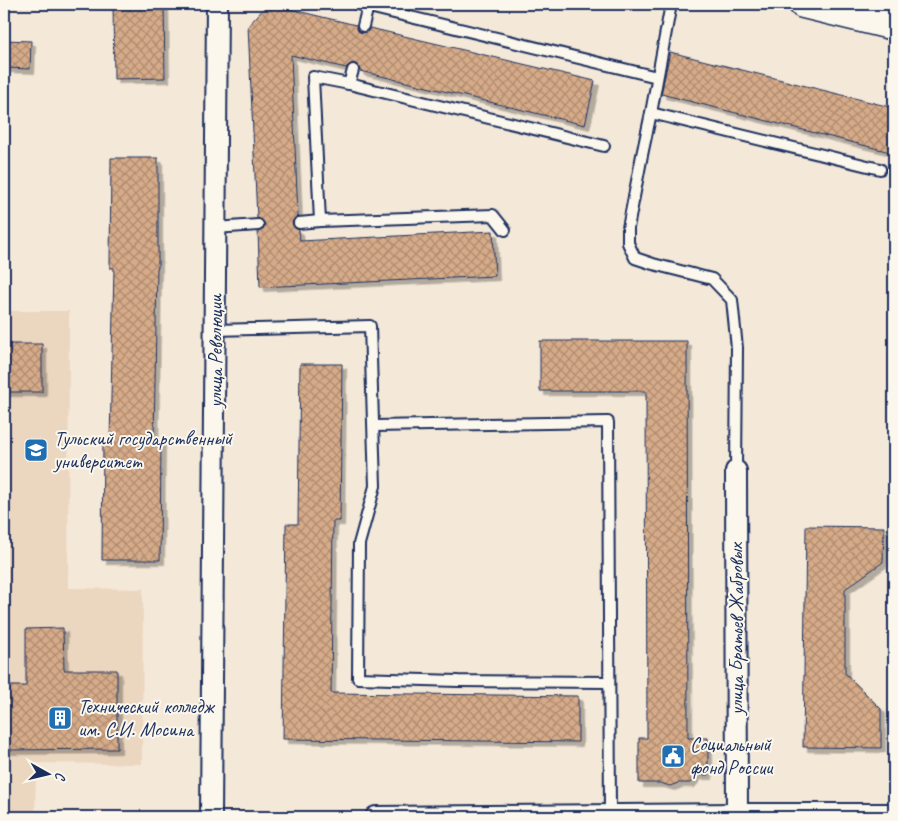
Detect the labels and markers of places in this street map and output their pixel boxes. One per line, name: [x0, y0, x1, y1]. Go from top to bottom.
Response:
place label: Тульский государственный университет: [53, 426, 234, 474]
school or university icon: Тульский государственный университет: [23, 437, 49, 463]
place label: Технический колледж им. С.И. Мосина: [78, 694, 215, 742]
building icon: Технический колледж им. С.И. Мосина: [47, 705, 73, 731]
place label: Социальный фонд России: [690, 732, 774, 780]
public building icon: Социальный фонд России: [660, 743, 686, 769]

